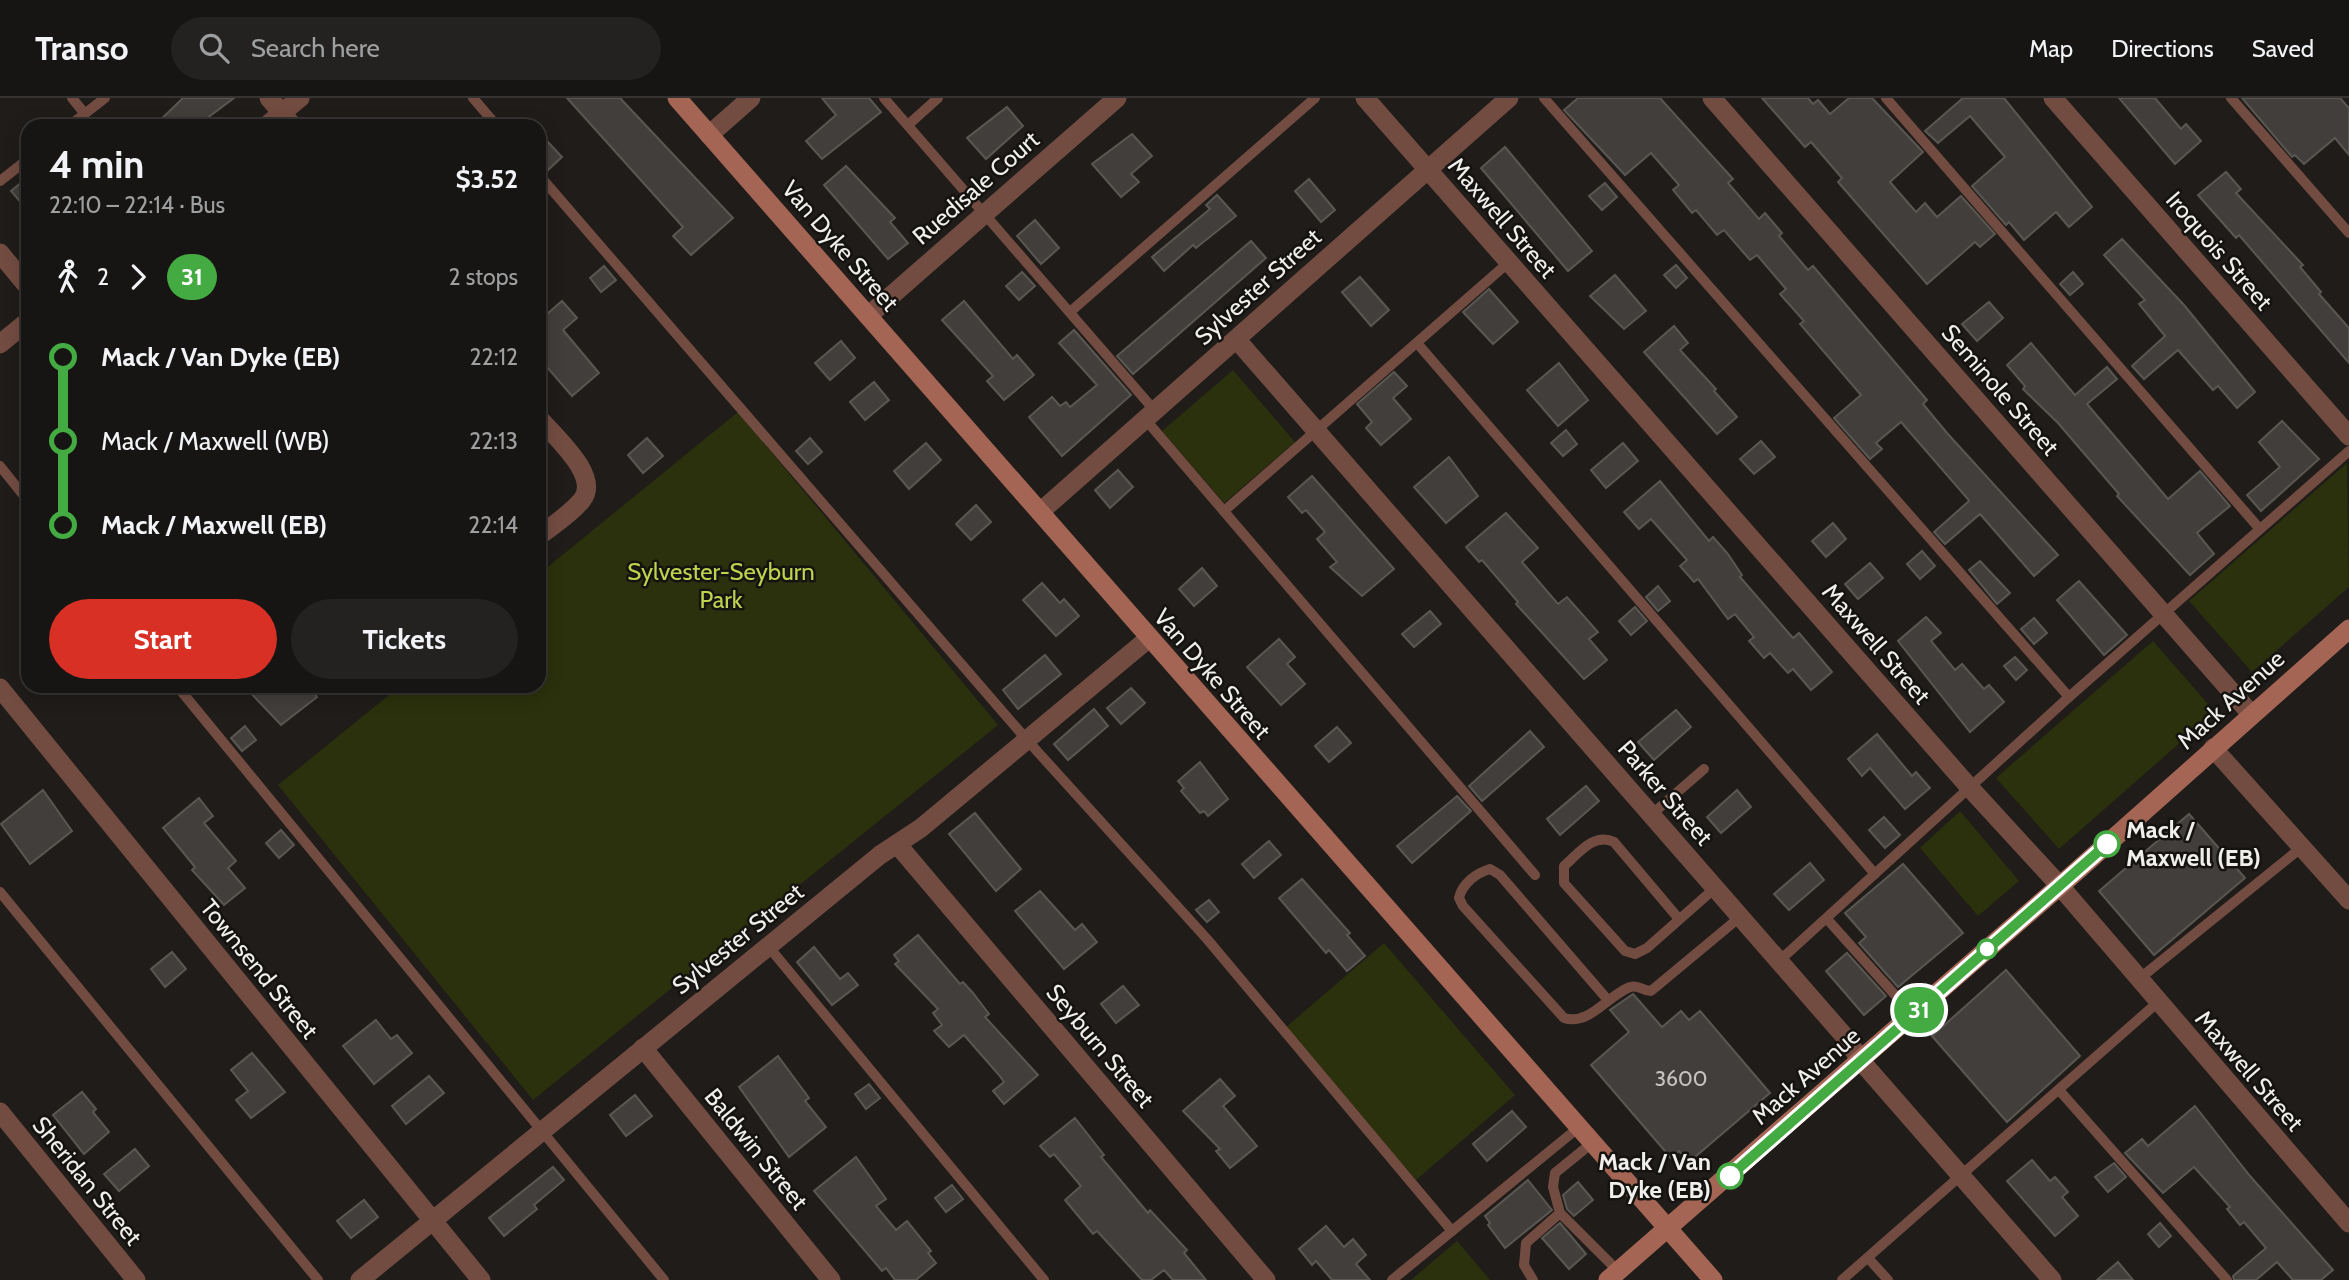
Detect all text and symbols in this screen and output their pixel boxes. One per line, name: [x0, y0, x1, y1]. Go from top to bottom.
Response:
search box: [171, 17, 661, 80]
text: Transo: [35, 28, 129, 68]
icon: search: [195, 29, 233, 67]
text: Search here: [251, 32, 380, 64]
text: Map: [2029, 34, 2073, 63]
text: Directions: [2111, 34, 2214, 63]
text: Saved: [2252, 34, 2314, 63]
street label: Ruedisale Court: [907, 125, 1045, 250]
text: 4 min: [49, 141, 144, 188]
street label: Maxwell Street: [1442, 151, 1563, 284]
text: $3.52: [455, 163, 518, 195]
street label: Van Dyke Street: [776, 175, 905, 317]
street label: Iroquois Street: [2160, 185, 2279, 316]
text: 22:10 – 22:14 · Bus: [49, 191, 225, 219]
street label: Sylvester Street: [1189, 222, 1327, 351]
icon: walk: [49, 258, 87, 296]
icon: forward: [119, 258, 157, 296]
text: 31: [181, 262, 203, 291]
text: 2: [97, 263, 109, 291]
text: 2 stops: [449, 263, 518, 291]
street label: Seminole Street: [1936, 318, 2065, 461]
text: Mack / Van Dyke (EB): [101, 341, 340, 373]
text: 22:12: [470, 343, 518, 371]
text: Mack / Maxwell (WB): [101, 425, 330, 457]
text: 22:13: [469, 427, 518, 455]
text: Mack / Maxwell (EB): [101, 509, 327, 541]
text: 22:14: [468, 511, 518, 539]
park label: Sylvester-Seyburn Park: [627, 557, 815, 614]
street label: Maxwell Street: [1816, 577, 1937, 710]
button: Start: [49, 599, 277, 679]
button: Tickets: [291, 599, 518, 679]
street label: Van Dyke Street: [1148, 603, 1277, 745]
street label: Mack Avenue: [2171, 644, 2290, 755]
street label: Parker Street: [1612, 734, 1719, 851]
place label: Mack / Maxwell (EB): [2126, 815, 2261, 872]
marker: Mack / Maxwell (EB): [2094, 831, 2120, 857]
street label: Sylvester Street: [666, 877, 809, 1000]
street label: Townsend Street: [194, 893, 324, 1044]
unlabelled marker: [1977, 939, 1997, 959]
street label: Seyburn Street: [1040, 978, 1160, 1113]
line badge: 31: [1888, 987, 1951, 1033]
text: 31: [1908, 995, 1930, 1024]
street label: Maxwell Street: [2189, 1004, 2310, 1137]
street label: Mack Avenue: [1746, 1021, 1866, 1131]
house number: 3600: [1655, 1066, 1707, 1091]
street label: Baldwin Street: [699, 1082, 814, 1215]
street label: Sheridan Street: [27, 1110, 148, 1251]
place label: Mack / Van Dyke (EB): [1598, 1147, 1711, 1204]
marker: Mack / Van Dyke (EB): [1717, 1163, 1743, 1189]

